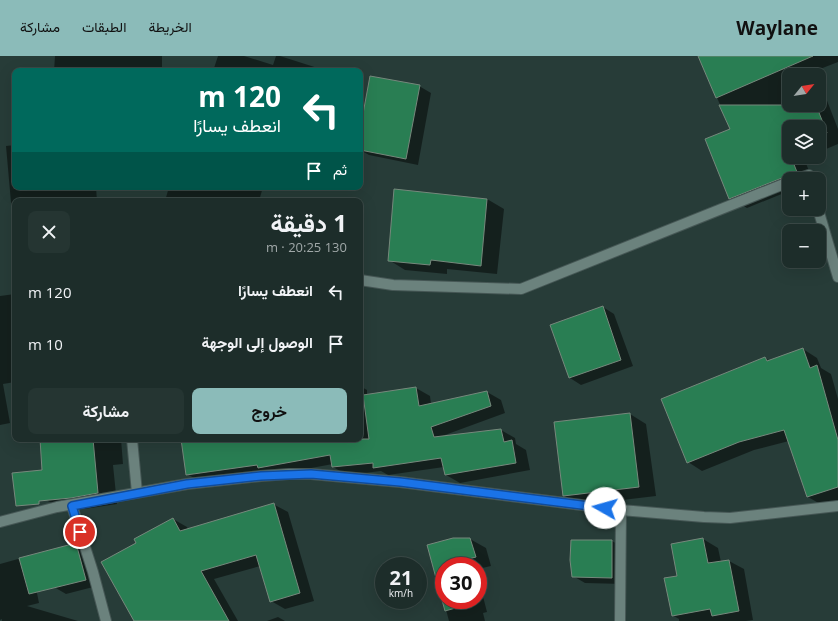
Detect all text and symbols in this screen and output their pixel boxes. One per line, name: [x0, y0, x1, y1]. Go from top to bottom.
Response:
text: Waylane: [736, 15, 818, 41]
text: مشاركة: [20, 17, 60, 36]
text: الطبقات: [82, 17, 126, 36]
text: الخريطة: [148, 17, 192, 36]
north arrow: [782, 68, 826, 112]
map controls: [782, 68, 826, 268]
text: 120 m: [198, 77, 281, 115]
icon: left: [295, 84, 347, 136]
text: انعطف يسارًا: [193, 113, 281, 137]
button: layers: [782, 120, 826, 164]
text: ثم: [333, 159, 347, 179]
icon: arrive: [303, 160, 325, 182]
button: +: [782, 172, 826, 216]
text: 1 دقيقة: [270, 206, 347, 239]
button: close: [28, 211, 70, 253]
button: −: [782, 224, 826, 268]
text: 130 m · 20:25: [266, 238, 347, 256]
text: انعطف يسارًا: [238, 280, 313, 300]
icon: left: [325, 281, 347, 303]
text: 120 m: [28, 282, 72, 302]
text: الوصول إلى الوجهة: [202, 332, 313, 352]
icon: arrive: [325, 333, 347, 355]
text: 10 m: [28, 334, 63, 354]
button: مشاركة: [28, 388, 184, 434]
button: خروج: [192, 388, 347, 434]
position arrow: [584, 487, 626, 529]
pin: [63, 515, 97, 549]
icon: arrive: [69, 521, 91, 543]
speed limit sign: 30: [435, 557, 487, 609]
text: 21: [390, 564, 412, 591]
text: km/h: [389, 586, 413, 600]

